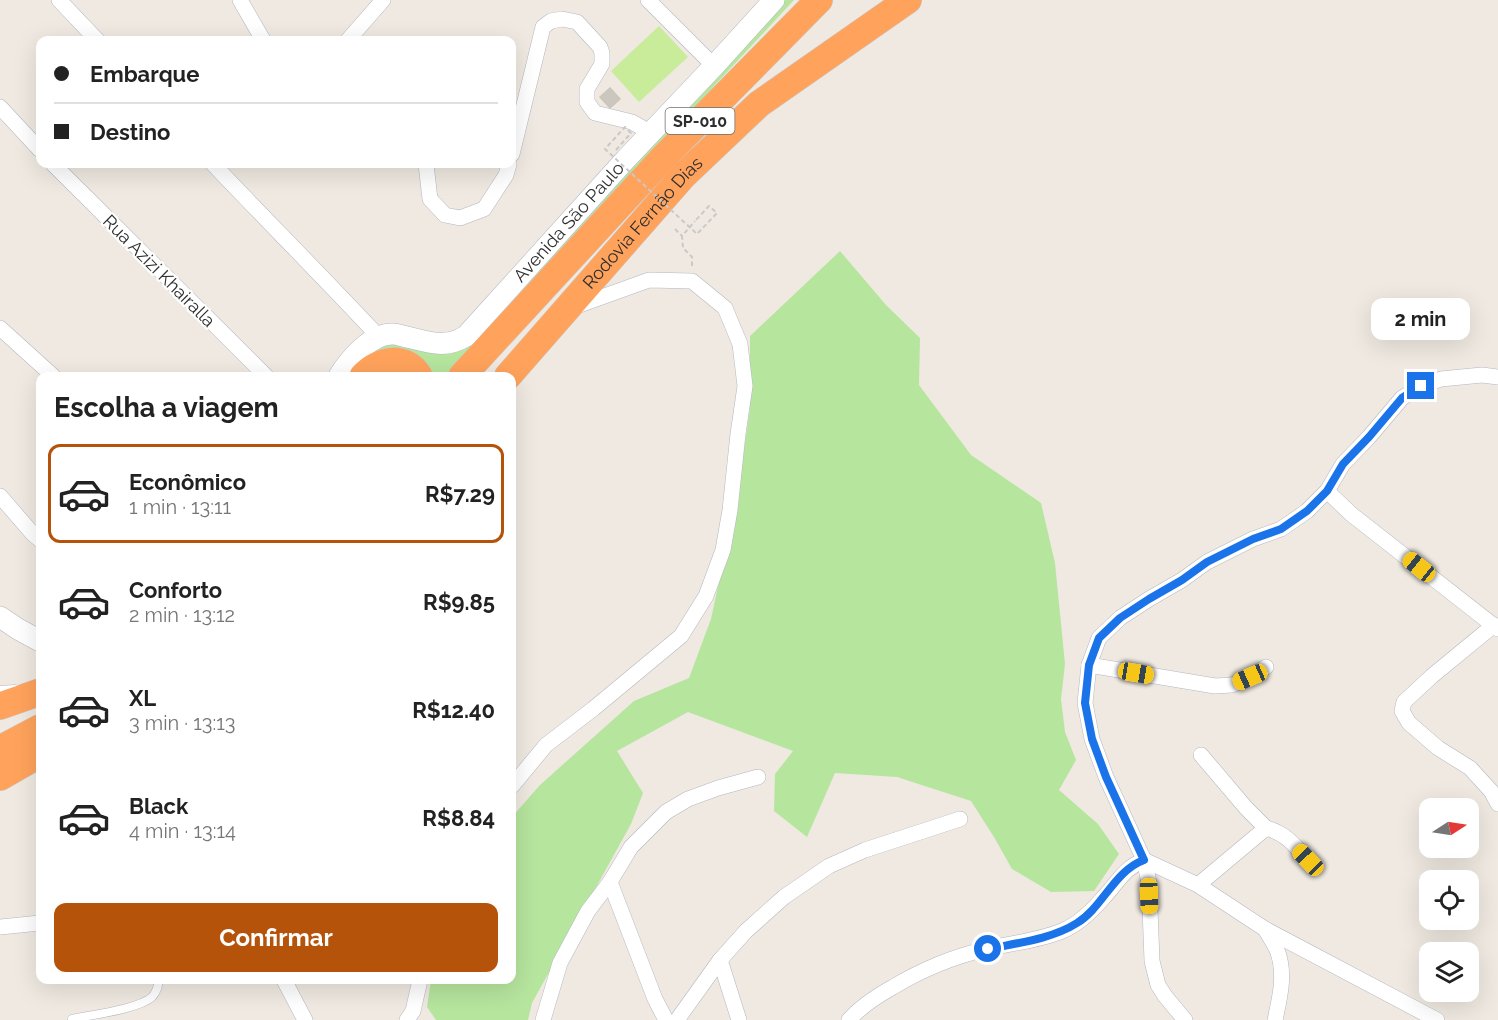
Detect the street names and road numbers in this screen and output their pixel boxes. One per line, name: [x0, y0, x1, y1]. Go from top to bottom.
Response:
road number: SP-010: [666, 108, 734, 134]
street label: Rodovia Fernão Dias: [578, 152, 707, 293]
street label: Avenida São Paulo: [509, 157, 628, 286]
street label: Rua Azizi Khairalla: [99, 210, 220, 331]

